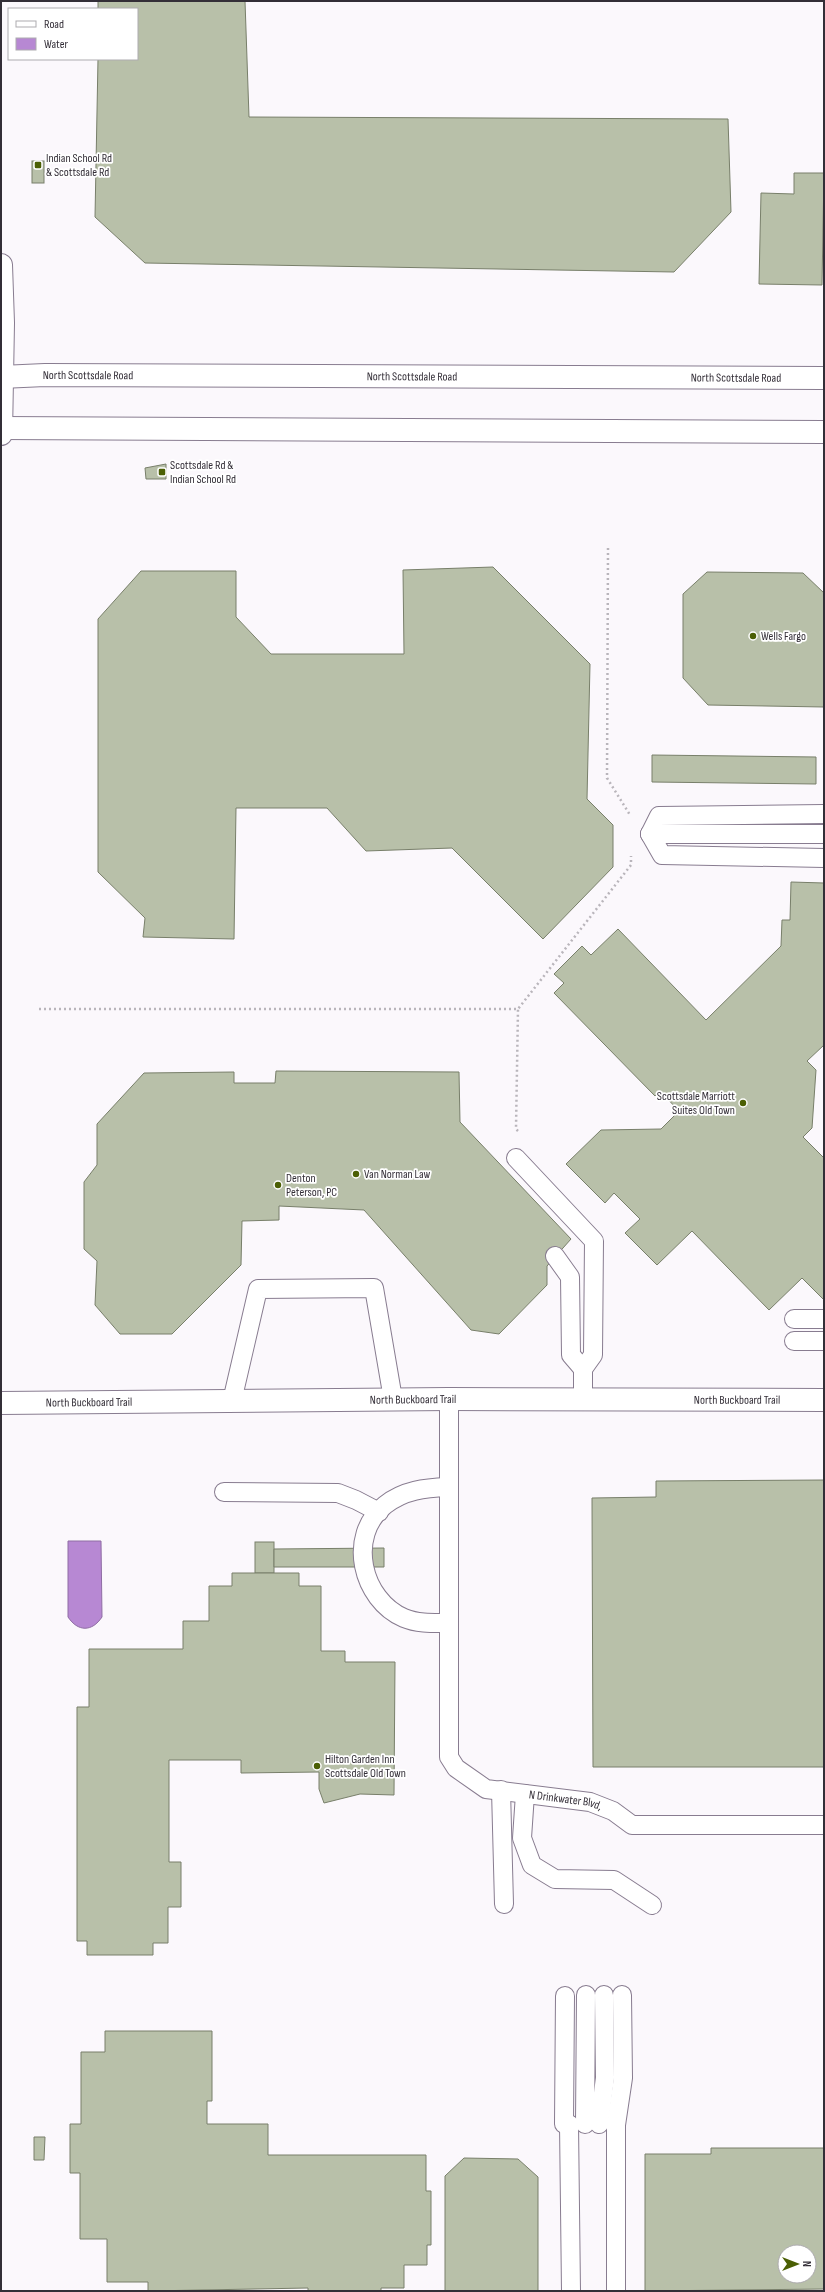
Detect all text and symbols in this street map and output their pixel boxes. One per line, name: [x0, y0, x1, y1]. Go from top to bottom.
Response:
legend: [8, 8, 138, 60]
text: Road: [44, 17, 64, 32]
text: Water: [44, 37, 68, 52]
place label: Indian School Rd & Scottsdale Rd: [46, 151, 112, 180]
marker: Indian School Rd & Scottsdale Rd: [33, 160, 43, 170]
street label: North Scottsdale Road: [43, 367, 133, 383]
street label: North Scottsdale Road: [367, 369, 457, 384]
street label: North Scottsdale Road: [691, 370, 781, 385]
place label: Scottsdale Rd & Indian School Rd: [170, 458, 236, 487]
marker: Scottsdale Rd & Indian School Rd: [157, 467, 167, 477]
place label: Wells Fargo: [761, 629, 806, 644]
marker: Wells Fargo: [748, 631, 758, 641]
place label: Scottsdale Marriott Suites Old Town: [657, 1089, 735, 1118]
marker: Scottsdale Marriott Suites Old Town: [738, 1098, 748, 1108]
place label: Van Norman Law: [364, 1167, 431, 1182]
marker: Van Norman Law: [351, 1169, 361, 1179]
place label: Denton Peterson, PC: [286, 1171, 337, 1200]
marker: Denton Peterson, PC: [273, 1180, 283, 1190]
street label: North Buckboard Trail: [370, 1391, 456, 1407]
street label: North Buckboard Trail: [694, 1392, 780, 1407]
street label: North Buckboard Trail: [46, 1394, 132, 1410]
place label: Hilton Garden Inn Scottsdale Old Town: [325, 1752, 406, 1781]
marker: Hilton Garden Inn Scottsdale Old Town: [312, 1761, 322, 1771]
street label: N Drinkwater Blvd,: [528, 1787, 604, 1814]
north arrow: [777, 2244, 817, 2284]
text: N: [800, 2261, 813, 2267]

